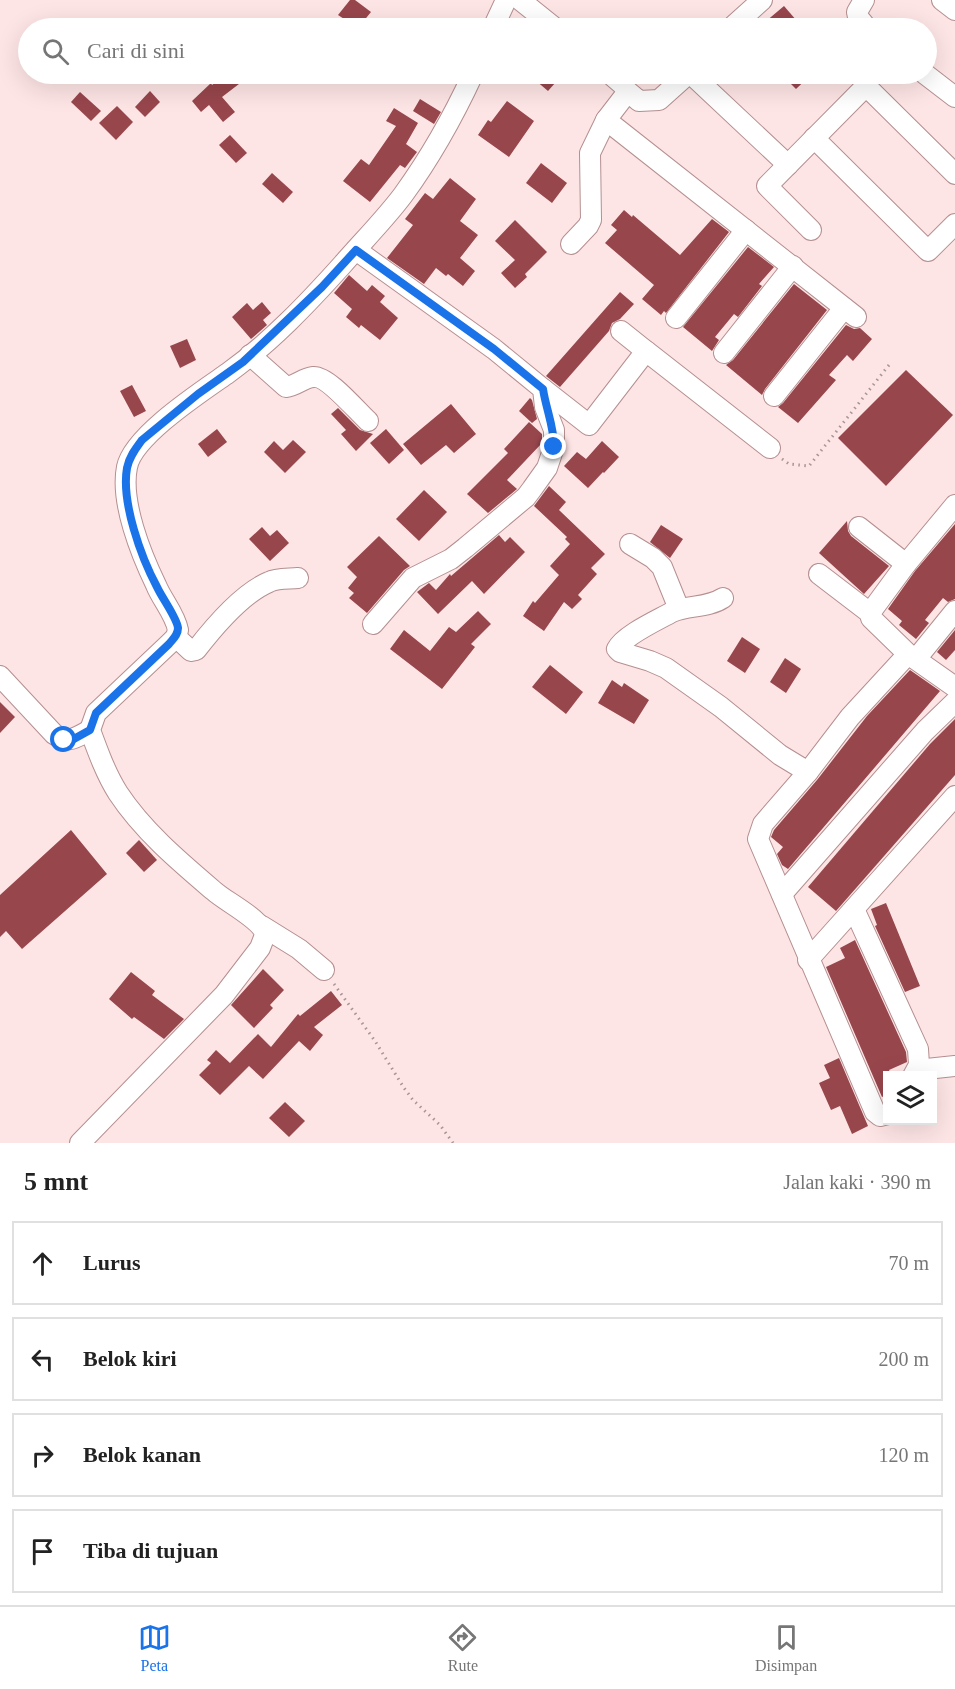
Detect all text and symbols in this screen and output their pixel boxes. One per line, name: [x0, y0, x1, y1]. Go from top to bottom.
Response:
search box: [18, 18, 937, 84]
icon: search: [39, 35, 72, 68]
text: Cari di sini: [87, 38, 185, 63]
route end: [540, 433, 566, 459]
route start: [50, 726, 76, 752]
map controls: [883, 1071, 937, 1125]
button: layers: [883, 1071, 937, 1125]
text: 5 mnt: [24, 1167, 88, 1196]
text: Jalan kaki · 390 m: [783, 1171, 931, 1193]
icon: ahead: [26, 1247, 59, 1280]
text: Lurus: [83, 1250, 140, 1275]
text: 70 m: [888, 1252, 929, 1274]
icon: left: [26, 1343, 59, 1376]
text: Belok kiri: [83, 1346, 177, 1371]
text: 200 m: [878, 1348, 929, 1370]
icon: right: [26, 1439, 59, 1472]
text: Belok kanan: [83, 1442, 201, 1467]
text: 120 m: [878, 1444, 929, 1466]
icon: arrive: [26, 1535, 59, 1568]
text: Tiba di tujuan: [83, 1538, 218, 1563]
tab: Peta: [138, 1621, 171, 1675]
tab: Rute: [446, 1621, 479, 1675]
tab: Disimpan: [755, 1621, 817, 1675]

